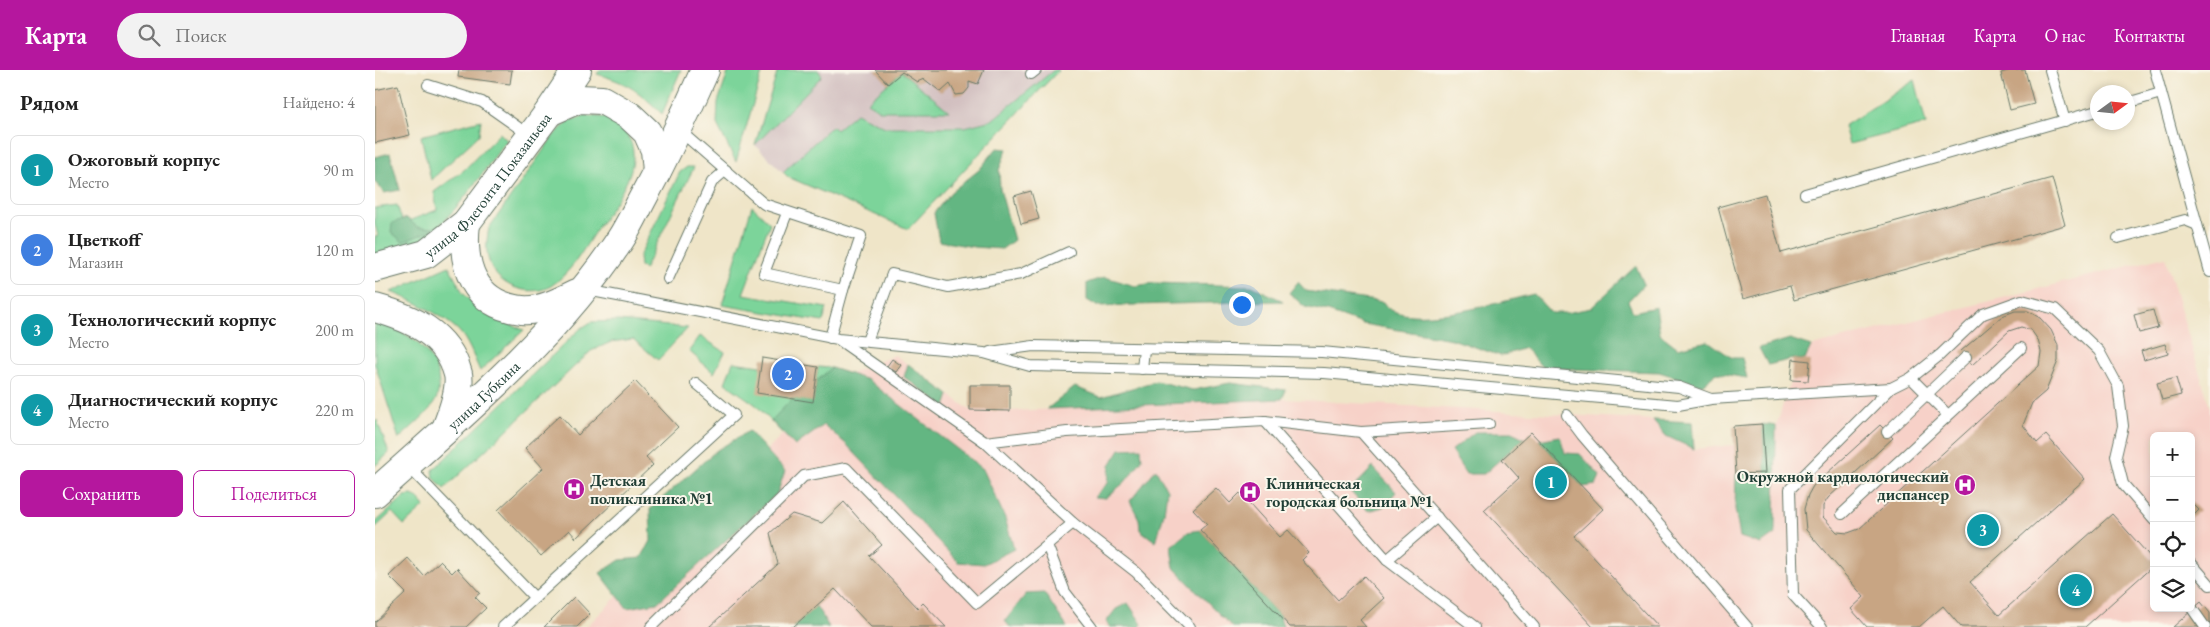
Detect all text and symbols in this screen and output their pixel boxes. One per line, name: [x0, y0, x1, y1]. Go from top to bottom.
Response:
search box: [117, 13, 467, 58]
text: Карта: [25, 20, 87, 51]
icon: search: [135, 21, 163, 49]
text: Поиск: [175, 23, 227, 48]
text: Главная: [1891, 24, 1945, 47]
text: Карта: [1973, 24, 2016, 47]
text: О нас: [2044, 24, 2086, 47]
text: Контакты: [2114, 24, 2185, 47]
north arrow: [2090, 85, 2135, 130]
text: Рядом: [20, 89, 79, 116]
text: Найдено: 4: [283, 92, 355, 113]
street label: улица Флегонта Показаньева: [420, 108, 556, 263]
text: Ожоговый корпус: [68, 147, 220, 172]
text: 1: [33, 160, 41, 181]
text: 90 m: [323, 160, 354, 181]
text: Место: [68, 172, 109, 193]
text: Цветкоff: [68, 227, 141, 252]
text: 2: [33, 240, 41, 261]
text: 120 m: [315, 240, 354, 261]
text: Магазин: [68, 252, 123, 273]
your location: [1229, 292, 1255, 318]
text: Технологический корпус: [68, 307, 276, 332]
text: 3: [33, 320, 41, 341]
text: 200 m: [315, 320, 354, 341]
text: Место: [68, 332, 109, 353]
pin: 2: [772, 355, 804, 393]
street label: улица Губкина: [443, 356, 525, 435]
text: Диагностический корпус: [68, 387, 278, 412]
text: 4: [33, 400, 41, 421]
text: 220 m: [315, 400, 354, 421]
text: Место: [68, 412, 109, 433]
map controls: [2150, 432, 2195, 612]
button: +: [2150, 432, 2195, 477]
pin: 1: [1535, 463, 1567, 501]
place label: Окружной кардиологический диспансер: [1737, 466, 1950, 505]
button: Сохранить: [20, 470, 183, 517]
button: Поделиться: [193, 470, 355, 517]
place label: Детская поликлиника №1: [590, 470, 713, 509]
place label: Клиническая городская больница №1: [1266, 473, 1433, 512]
hospital icon: Окружной кардиологический диспансер: [1953, 473, 1977, 497]
hospital icon: Детская поликлиника №1: [562, 477, 586, 501]
button: −: [2150, 477, 2195, 522]
hospital icon: Клиническая городская больница №1: [1238, 480, 1262, 504]
pin: 3: [1967, 511, 1999, 549]
button: locate: [2150, 522, 2195, 567]
button: layers: [2150, 567, 2195, 612]
pin: 4: [2060, 571, 2092, 609]

